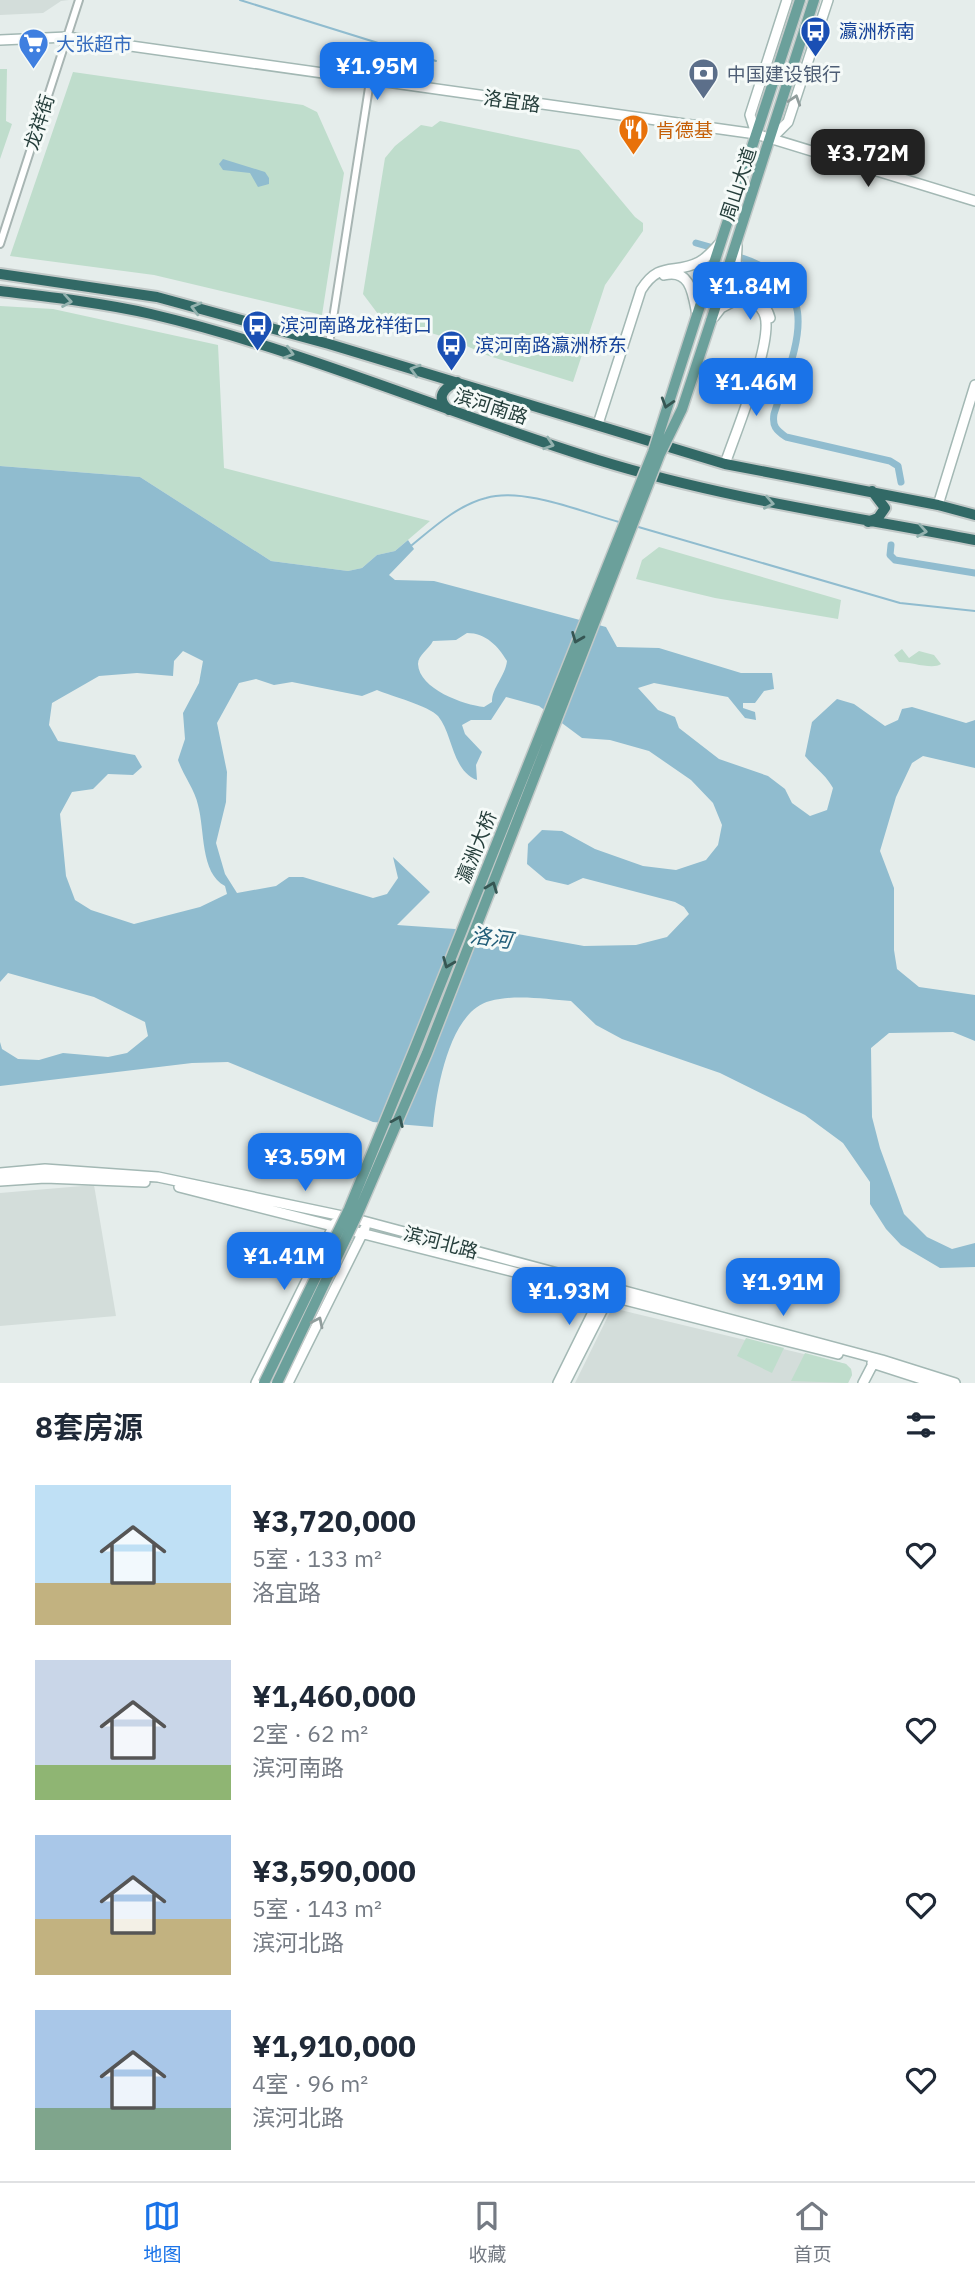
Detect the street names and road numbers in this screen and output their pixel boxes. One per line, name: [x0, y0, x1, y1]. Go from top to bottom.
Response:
street label: 洛宜路: [482, 85, 542, 117]
street label: 龙祥街: [19, 91, 59, 153]
street label: 周山大道: [715, 144, 761, 224]
street label: 滨河南路: [451, 383, 531, 429]
street label: 瀛洲大桥: [451, 807, 501, 887]
street label: 滨河北路: [401, 1221, 481, 1263]

